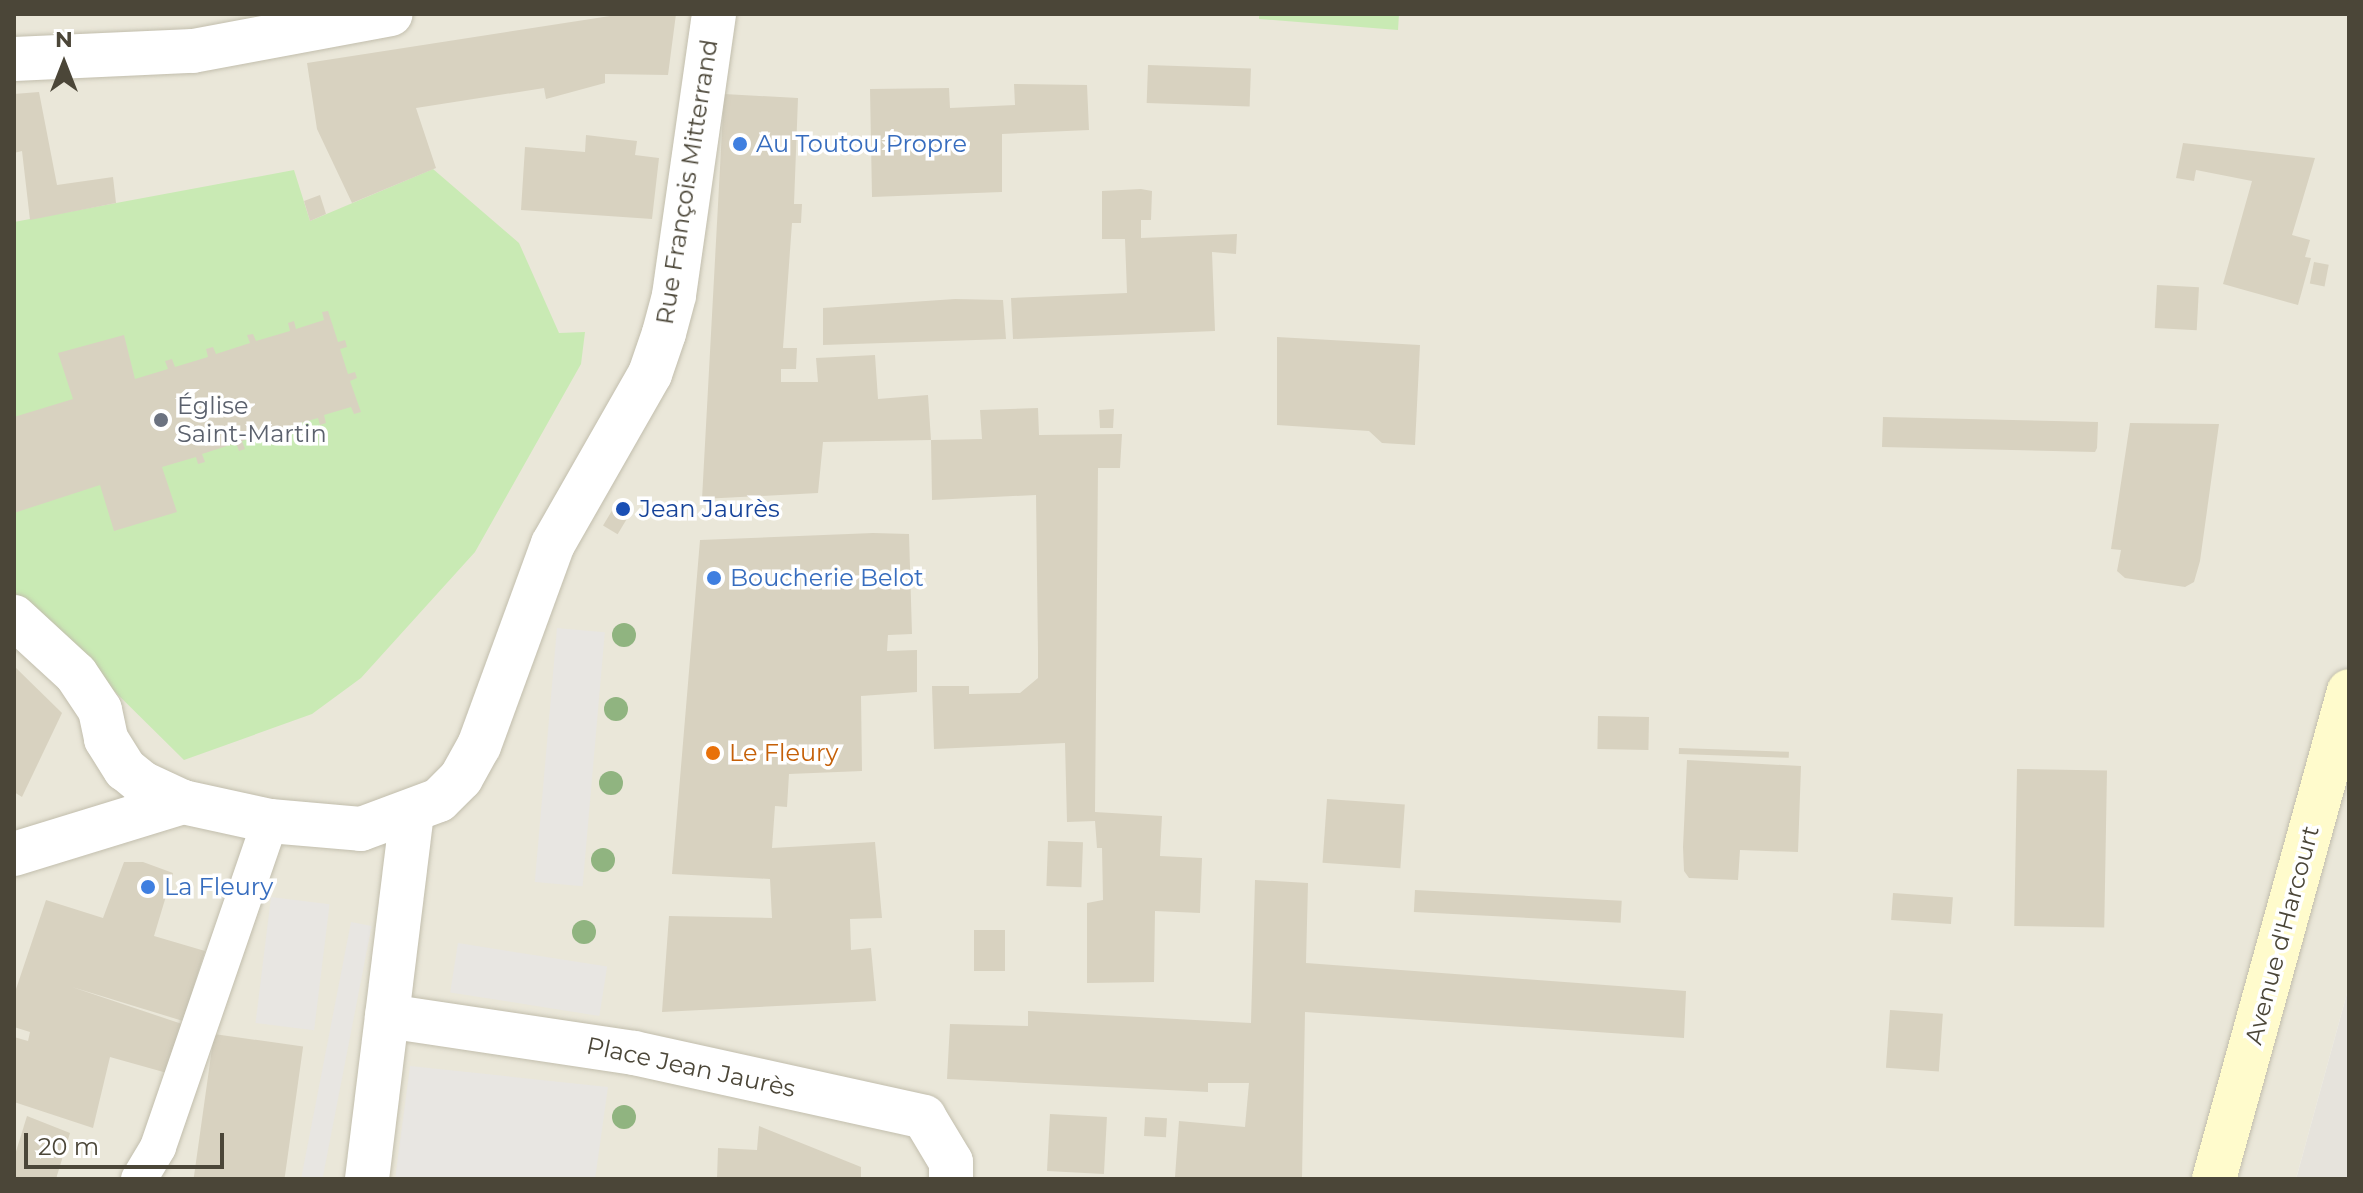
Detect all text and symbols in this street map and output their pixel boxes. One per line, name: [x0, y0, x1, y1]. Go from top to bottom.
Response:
north arrow: [24, 24, 104, 104]
text: N: [55, 26, 73, 53]
street label: Rue François Mitterrand: [650, 37, 724, 327]
place label: Au Toutou Propre: [756, 130, 967, 158]
marker: Au Toutou Propre: [731, 135, 749, 153]
place label: Église Saint-Martin: [177, 392, 327, 448]
marker: Église Saint-Martin: [152, 411, 170, 429]
place label: Jean Jaurès: [639, 495, 780, 523]
marker: Jean Jaurès: [614, 500, 632, 518]
place label: Boucherie Belot: [730, 564, 924, 592]
marker: Boucherie Belot: [705, 569, 723, 587]
place label: Le Fleury: [729, 739, 838, 767]
marker: Le Fleury: [704, 744, 722, 762]
street label: Avenue d'Harcourt: [2239, 823, 2325, 1047]
place label: La Fleury: [164, 873, 273, 901]
marker: La Fleury: [139, 878, 157, 896]
street label: Place Jean Jaurès: [584, 1031, 798, 1103]
scale bar: [28, 1117, 228, 1167]
text: 20 m: [38, 1132, 99, 1161]

